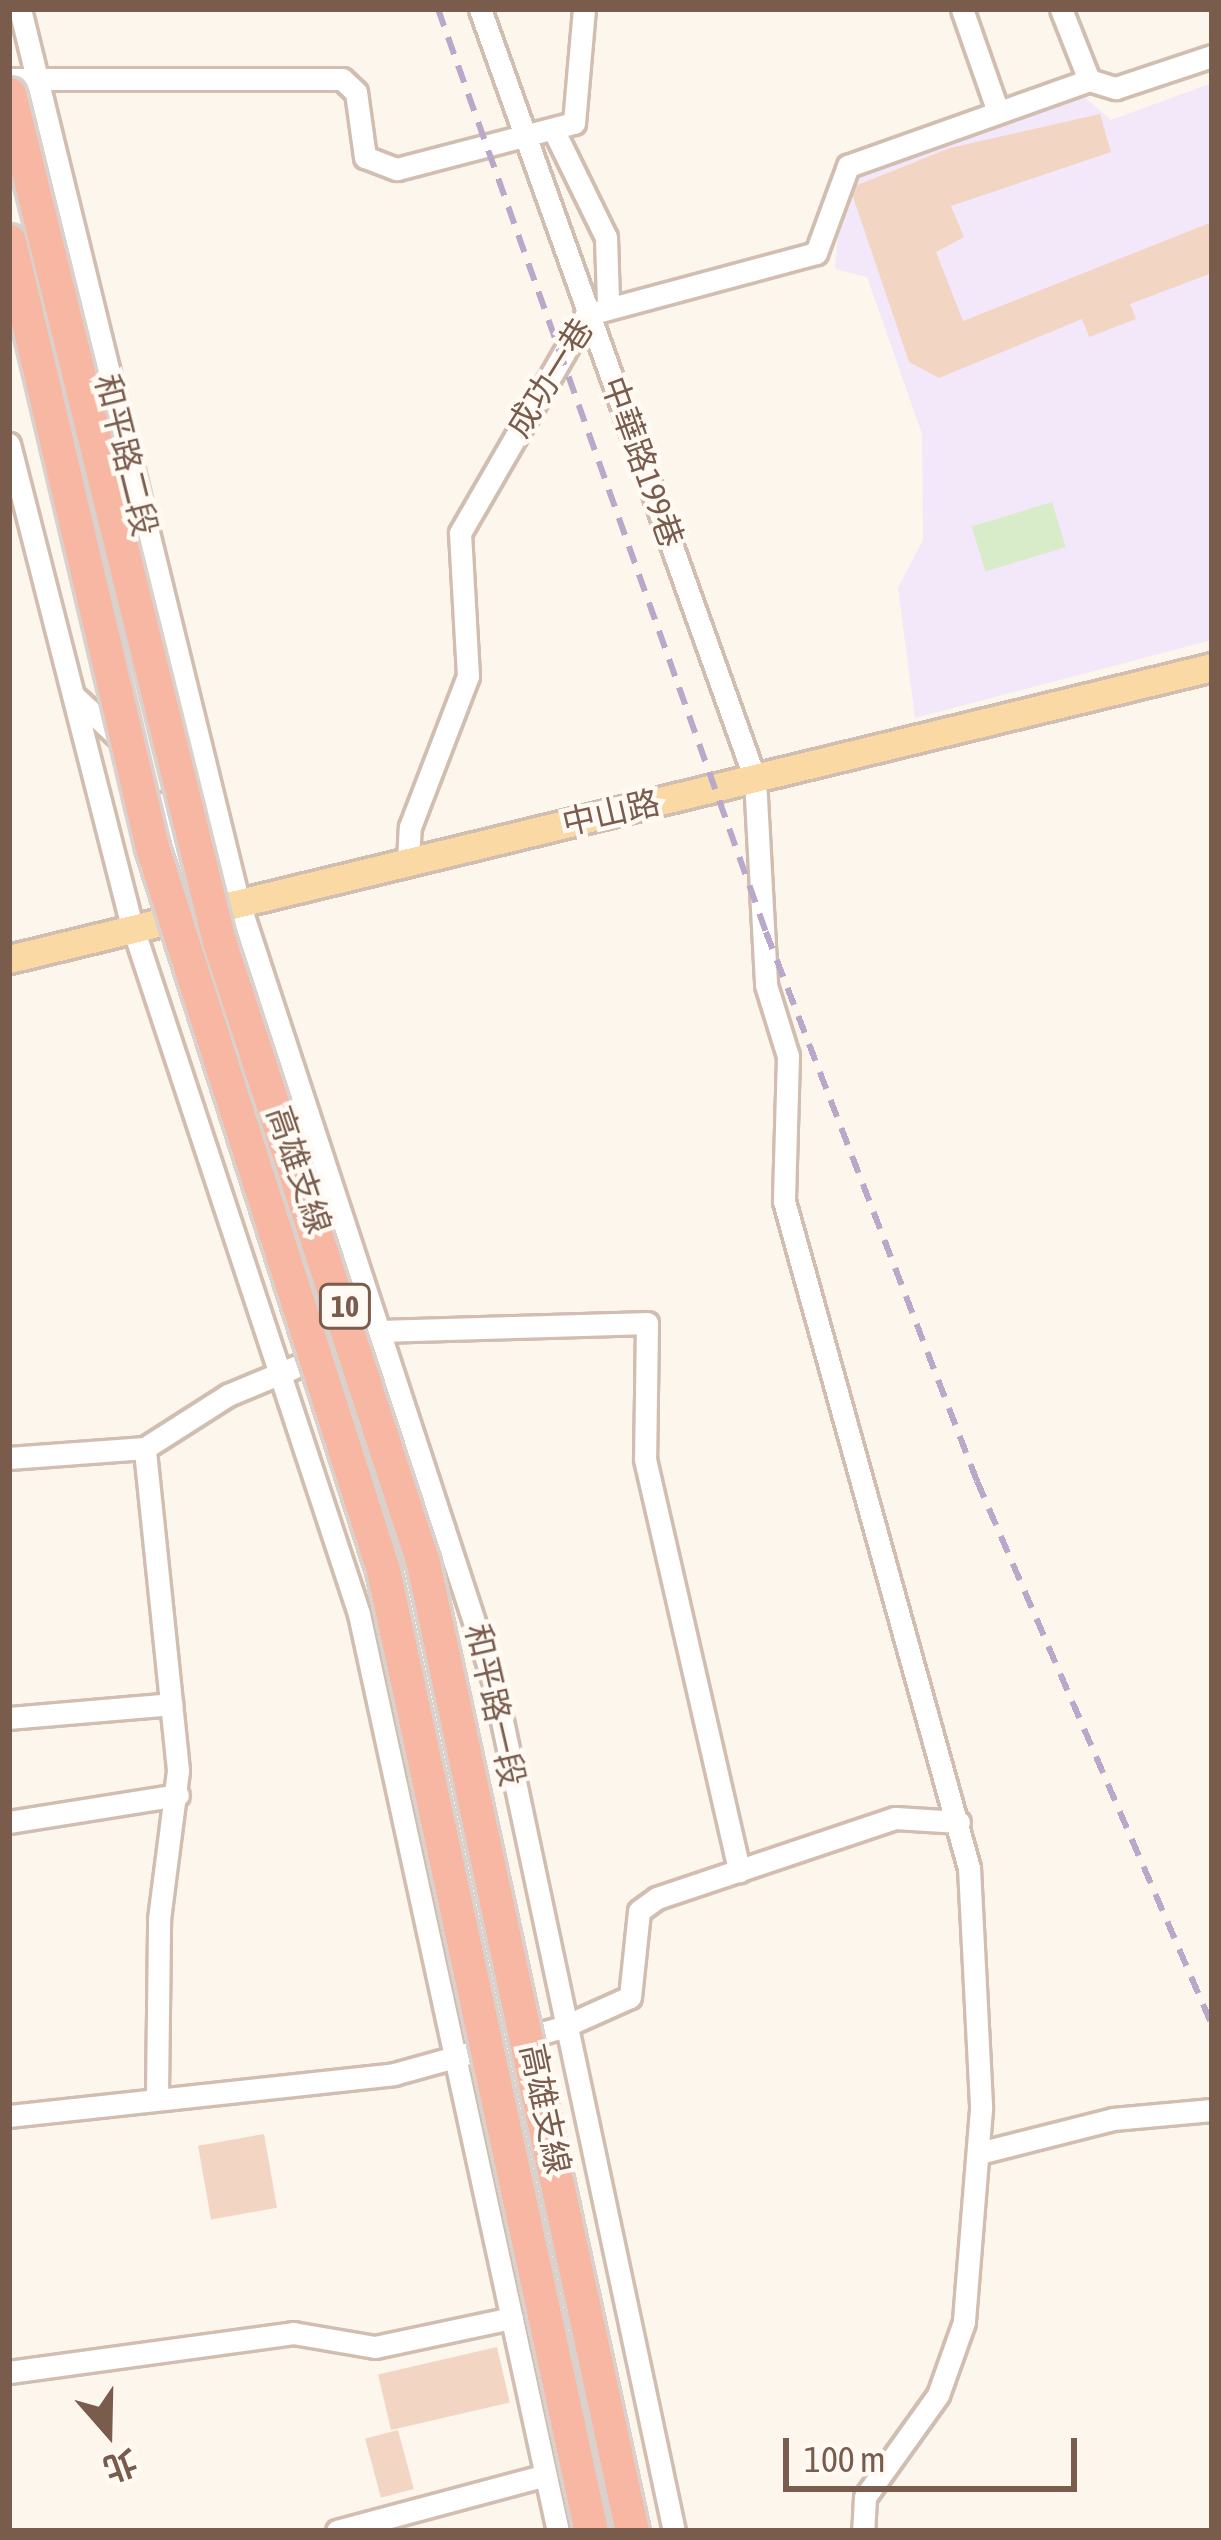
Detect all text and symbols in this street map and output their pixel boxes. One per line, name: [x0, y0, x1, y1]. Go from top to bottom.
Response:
street label: 成功一巷: [498, 312, 602, 444]
street label: 和平路二段: [87, 370, 165, 540]
street label: 中華路199巷: [593, 371, 691, 553]
street label: 中山路: [558, 783, 664, 843]
street label: 高雄支線: [259, 1101, 339, 1239]
road number: 10: [318, 1282, 372, 1330]
street label: 和平路一段: [457, 1620, 533, 1790]
street label: 高雄支線: [512, 2040, 578, 2178]
north arrow: [48, 2372, 168, 2492]
scale bar: [789, 2414, 1083, 2488]
text: 100 m: [804, 2438, 886, 2480]
text: 北: [98, 2442, 142, 2489]

